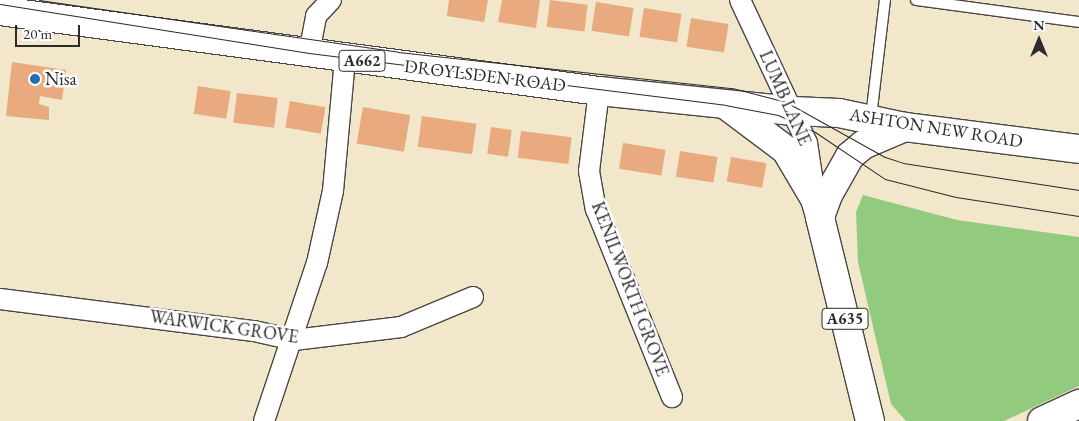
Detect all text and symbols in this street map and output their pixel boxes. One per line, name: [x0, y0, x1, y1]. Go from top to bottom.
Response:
scale bar: [18, 15, 82, 47]
north arrow: [1014, 15, 1064, 65]
text: N: [1033, 16, 1045, 34]
text: 20 m: [23, 24, 52, 43]
street label: LUMB LANE: [754, 47, 816, 149]
road number: A662: [338, 48, 386, 74]
street label: DROYLSDEN ROAD: [403, 55, 567, 97]
place label: Nisa: [45, 68, 77, 90]
marker: Nisa: [29, 73, 41, 85]
street label: ASHTON NEW ROAD: [848, 104, 1024, 152]
street label: KENILWORTH GROVE: [587, 199, 673, 379]
street label: WARWICK GROVE: [148, 306, 300, 348]
road number: A635: [821, 306, 869, 332]

